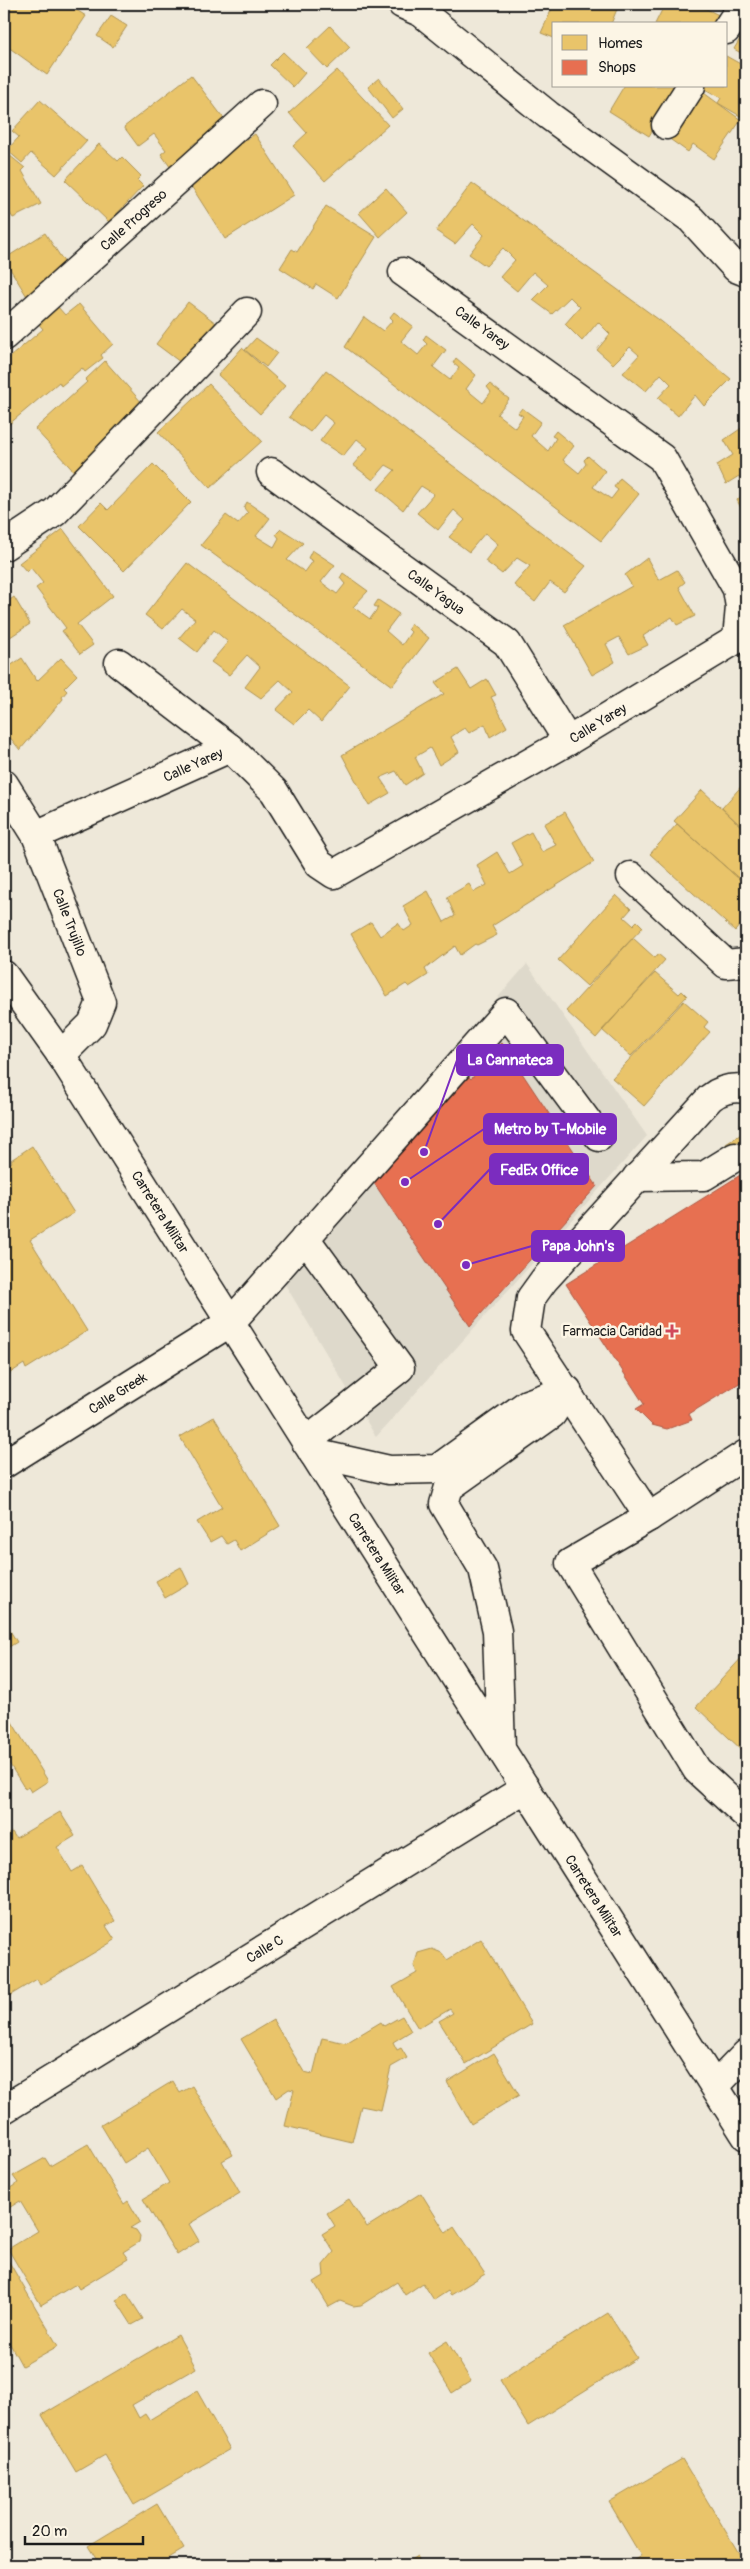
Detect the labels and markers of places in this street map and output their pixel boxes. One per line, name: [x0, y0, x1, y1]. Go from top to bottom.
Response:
callout: La Cannateca: [457, 1045, 563, 1075]
callout: Metro by T-Mobile: [484, 1114, 616, 1144]
callout: FedEx Office: [490, 1154, 588, 1184]
callout: Papa John's: [532, 1231, 624, 1261]
place label: Farmacia Caridad: [562, 1323, 662, 1340]
marker: Farmacia Caridad: [666, 1325, 678, 1337]

